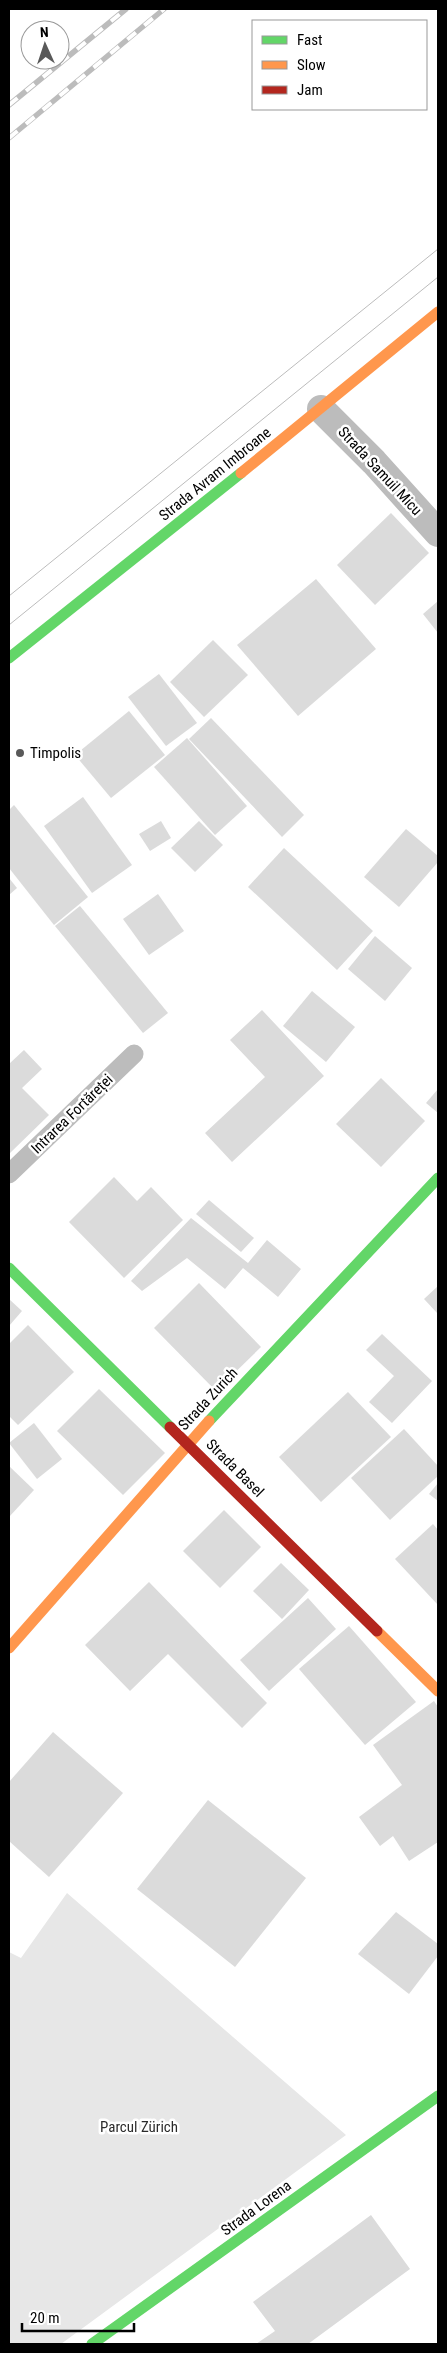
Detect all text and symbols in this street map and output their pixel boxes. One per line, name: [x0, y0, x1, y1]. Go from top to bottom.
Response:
north arrow: [20, 20, 70, 70]
legend: [252, 20, 427, 110]
text: N: [40, 24, 49, 40]
text: Fast: [297, 31, 322, 49]
text: Slow: [297, 56, 326, 74]
text: Jam: [297, 81, 323, 99]
street label: Strada Avram Imbroane: [156, 423, 274, 525]
street label: Strada Samuil Micu: [334, 423, 426, 519]
place label: Timpolis: [30, 744, 81, 762]
marker: Timpolis: [14, 747, 26, 759]
street label: Intrarea Fortăreței: [27, 1071, 117, 1157]
street label: Strada Zurich: [175, 1364, 241, 1434]
street label: Strada Basel: [202, 1435, 268, 1501]
park label: Parcul Zürich: [100, 2118, 178, 2136]
street label: Strada Lorena: [217, 2177, 295, 2239]
scale bar: [22, 2300, 135, 2332]
text: 20 m: [30, 2309, 60, 2327]

